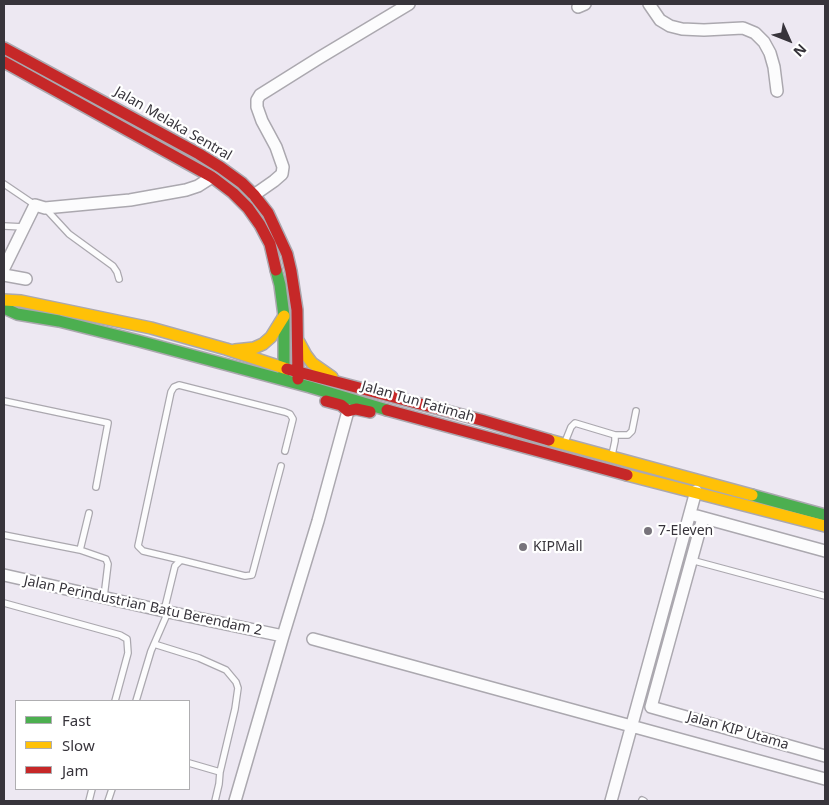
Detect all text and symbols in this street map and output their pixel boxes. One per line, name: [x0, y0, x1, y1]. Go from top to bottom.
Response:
north arrow: [764, 15, 814, 65]
text: N: [789, 40, 811, 61]
street label: Jalan Melaka Sentral: [111, 84, 235, 164]
street label: Jalan Tun Fatimah: [360, 378, 476, 426]
place label: 7-Eleven: [658, 523, 713, 539]
marker: 7-Eleven: [642, 525, 654, 537]
place label: KIPMall: [533, 539, 583, 555]
marker: KIPMall: [517, 541, 529, 553]
street label: Jalan Perindustrian Batu Berendam 2: [22, 573, 264, 639]
legend: [15, 700, 190, 790]
street label: Jalan KIP Utama: [685, 708, 791, 754]
text: Fast: [62, 710, 91, 730]
text: Slow: [62, 735, 95, 755]
text: Jam: [62, 760, 89, 780]

